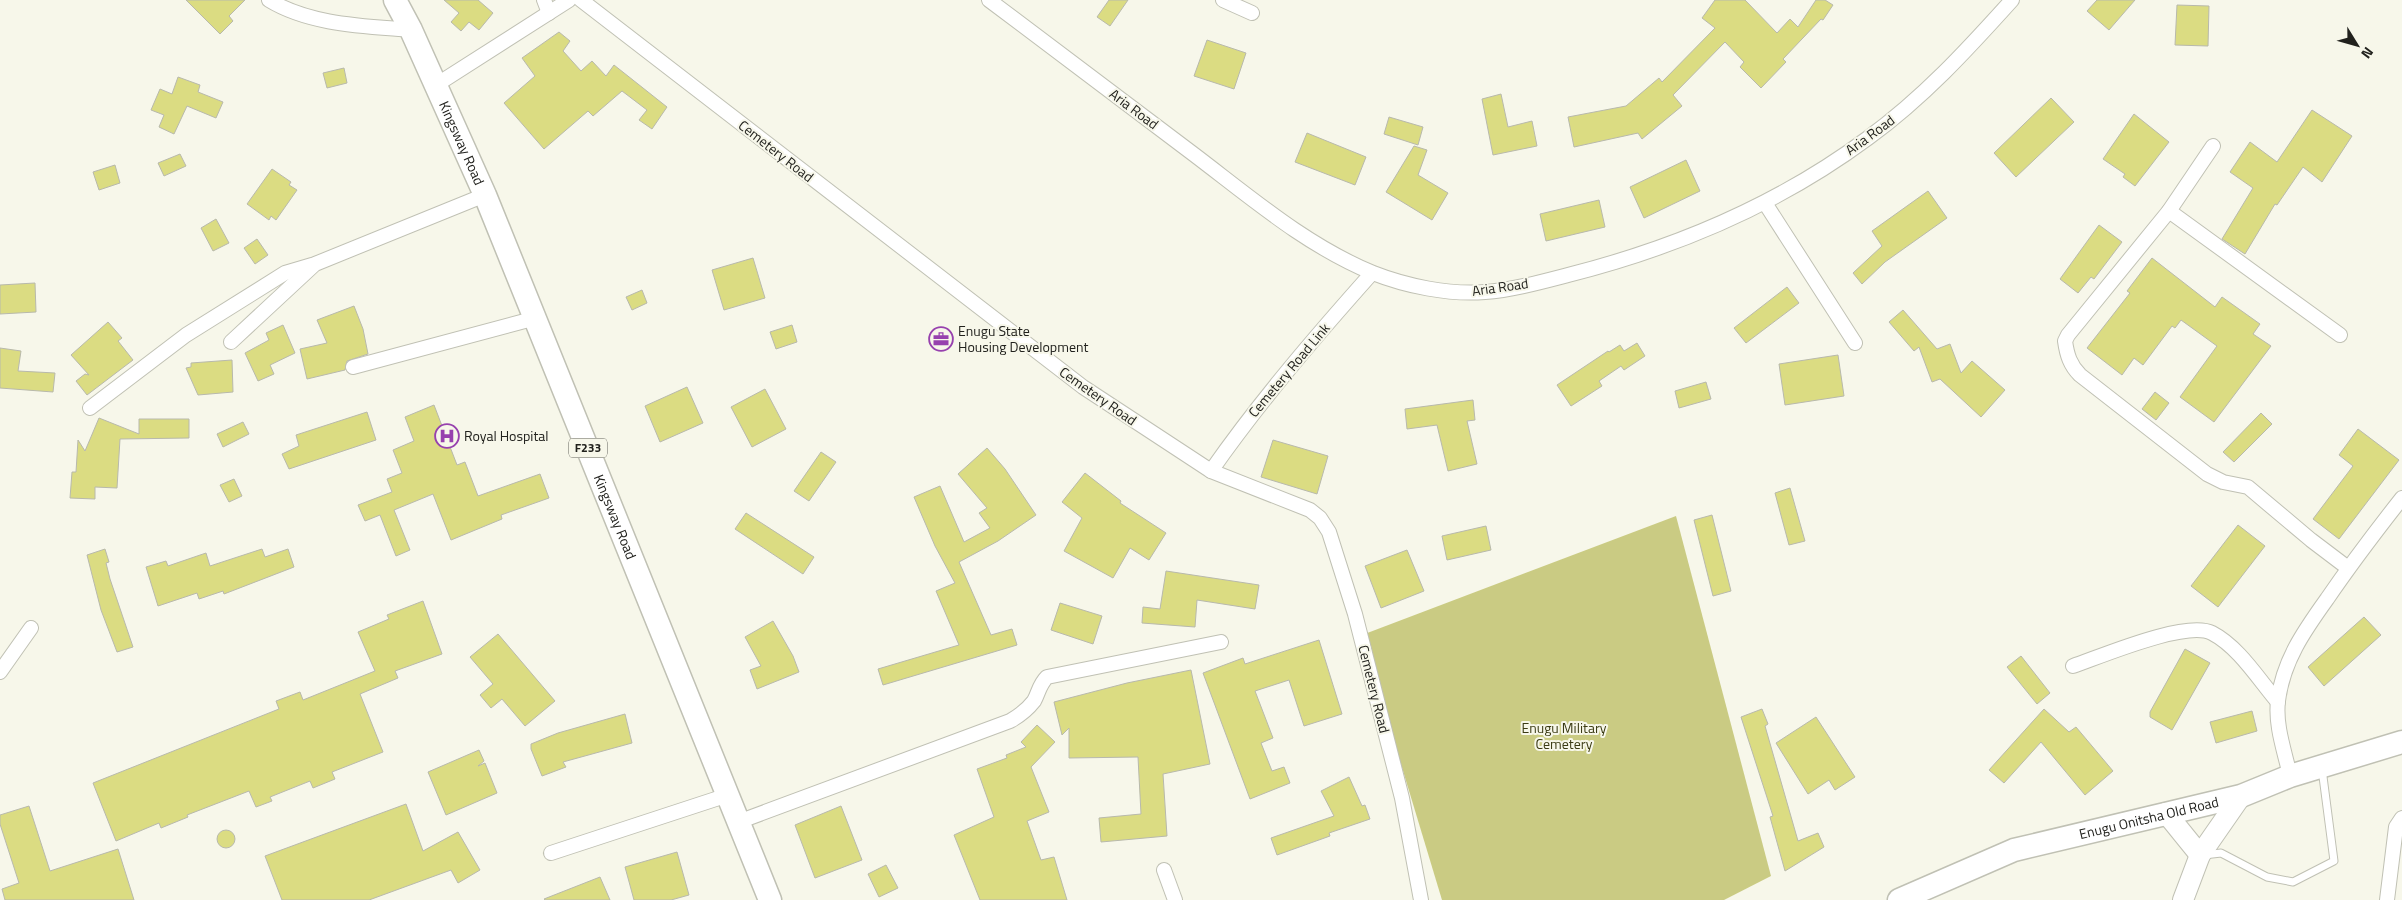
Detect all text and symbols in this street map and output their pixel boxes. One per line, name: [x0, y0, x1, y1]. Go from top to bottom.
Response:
north arrow: [2332, 20, 2382, 70]
text: N: [2356, 43, 2379, 63]
street label: Aria Road: [1105, 83, 1163, 134]
street label: Kingsway Road: [434, 98, 490, 188]
street label: Aria Road: [1841, 109, 1899, 160]
street label: Cemetery Road: [734, 115, 818, 187]
street label: Aria Road: [1470, 272, 1529, 301]
street label: Cemetery Road Link: [1243, 318, 1335, 421]
place label: Enugu State Housing Development: [958, 320, 1088, 357]
office icon: Enugu State Housing Development: [928, 326, 954, 352]
street label: Cemetery Road: [1055, 361, 1141, 430]
hospital icon: Royal Hospital: [434, 423, 460, 449]
place label: Royal Hospital: [464, 425, 549, 446]
road number: F233: [569, 438, 607, 458]
street label: Kingsway Road: [589, 471, 642, 562]
street label: Cemetery Road: [1353, 643, 1396, 735]
park label: Enugu Military Cemetery: [1521, 717, 1607, 754]
street label: Enugu Onitsha Old Road: [2077, 791, 2221, 844]

